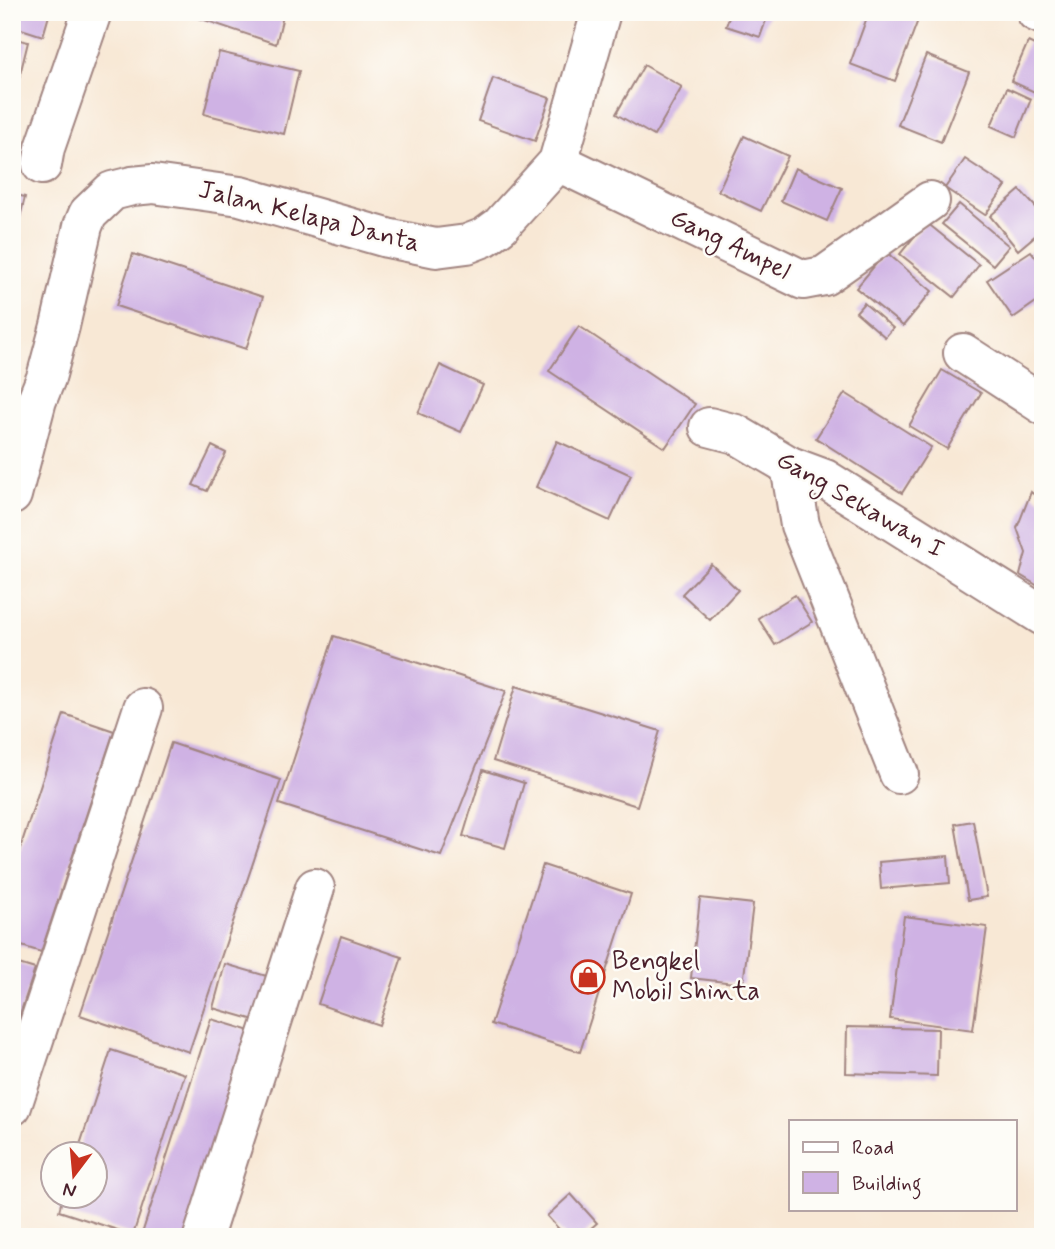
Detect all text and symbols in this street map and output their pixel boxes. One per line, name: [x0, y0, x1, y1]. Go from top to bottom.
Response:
street label: Jalan Kelapa Danta: [195, 173, 423, 261]
street label: Gang Ampel: [663, 201, 796, 291]
street label: Gang Sekawan I: [769, 443, 950, 569]
place label: Bengkel Mobil Shinta: [612, 945, 760, 1009]
shop icon: Bengkel Mobil Shinta: [569, 958, 607, 996]
legend: [789, 1120, 1016, 1210]
text: Road: [852, 1134, 894, 1162]
north arrow: [38, 1140, 108, 1210]
text: Building: [852, 1170, 922, 1200]
text: N: [60, 1176, 79, 1204]

